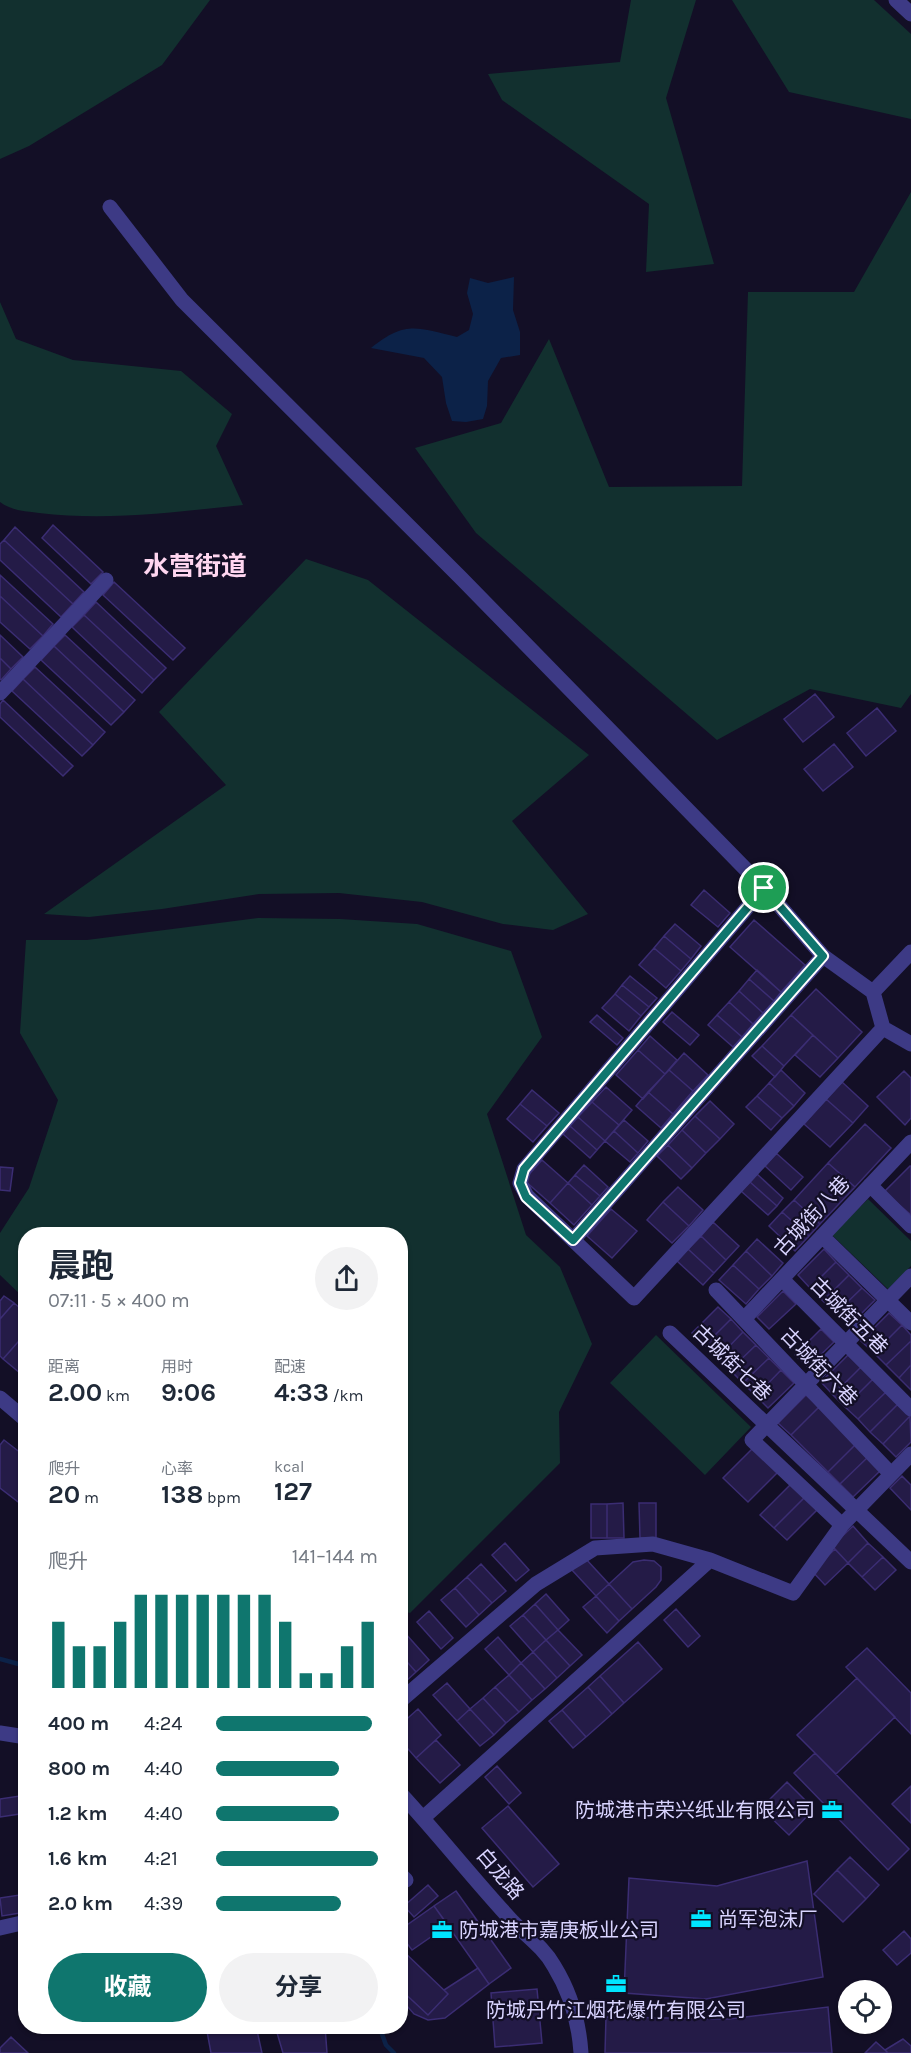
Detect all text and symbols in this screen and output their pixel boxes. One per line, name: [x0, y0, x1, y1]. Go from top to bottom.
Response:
district label: 水营街道: [143, 551, 247, 582]
pin: [738, 862, 789, 913]
icon: arrive: [747, 871, 780, 904]
street label: 古城街八巷: [769, 1172, 855, 1260]
text: 晨跑: [48, 1247, 114, 1285]
button: share: [315, 1247, 378, 1310]
street label: 古城街五巷: [806, 1273, 892, 1359]
text: 07:11 · 5 × 400 m: [48, 1289, 190, 1312]
street label: 古城街七巷: [688, 1320, 776, 1406]
street label: 古城街六巷: [776, 1323, 862, 1411]
text: 距离: [48, 1357, 80, 1376]
text: 用时: [161, 1357, 193, 1376]
text: 配速: [274, 1357, 306, 1376]
text: 2.00: [48, 1377, 102, 1408]
text: 9:06: [161, 1377, 216, 1408]
text: 4:33: [274, 1377, 329, 1408]
text: km: [102, 1386, 130, 1405]
text: /km: [329, 1386, 364, 1405]
text: kcal: [274, 1457, 305, 1476]
text: 爬升: [48, 1459, 80, 1478]
text: 心率: [161, 1459, 193, 1478]
text: 127: [274, 1476, 312, 1507]
text: 20: [48, 1479, 80, 1510]
text: 138: [161, 1479, 203, 1510]
text: m: [80, 1488, 99, 1507]
text: bpm: [203, 1488, 241, 1507]
text: 141–144 m: [292, 1545, 378, 1568]
text: 爬升: [48, 1550, 88, 1573]
text: 400 m: [48, 1712, 109, 1735]
text: 4:24: [144, 1712, 183, 1735]
text: 800 m: [48, 1757, 110, 1780]
text: 4:40: [144, 1757, 183, 1780]
office icon: 防城港市荣兴纸业有限公司: [820, 1798, 844, 1822]
place label: 防城港市荣兴纸业有限公司: [575, 1799, 815, 1822]
text: 1.2 km: [48, 1802, 107, 1825]
text: 4:40: [144, 1802, 183, 1825]
street label: 白龙路: [472, 1844, 528, 1904]
text: 1.6 km: [48, 1847, 107, 1870]
text: 4:21: [144, 1847, 178, 1870]
text: 2.0 km: [48, 1892, 113, 1915]
text: 4:39: [144, 1892, 183, 1915]
office icon: 尚军泡沫厂: [689, 1907, 713, 1931]
place label: 尚军泡沫厂: [718, 1908, 818, 1931]
office icon: 防城港市嘉庚板业公司: [430, 1918, 454, 1942]
place label: 防城港市嘉庚板业公司: [459, 1919, 659, 1942]
button: 收藏: [48, 1953, 207, 2022]
button: 分享: [219, 1953, 378, 2022]
office icon: 防城丹竹江烟花爆竹有限公司: [604, 1972, 628, 1996]
map controls: [838, 1980, 892, 2034]
button: locate: [838, 1980, 892, 2034]
place label: 防城丹竹江烟花爆竹有限公司: [486, 1999, 746, 2022]

